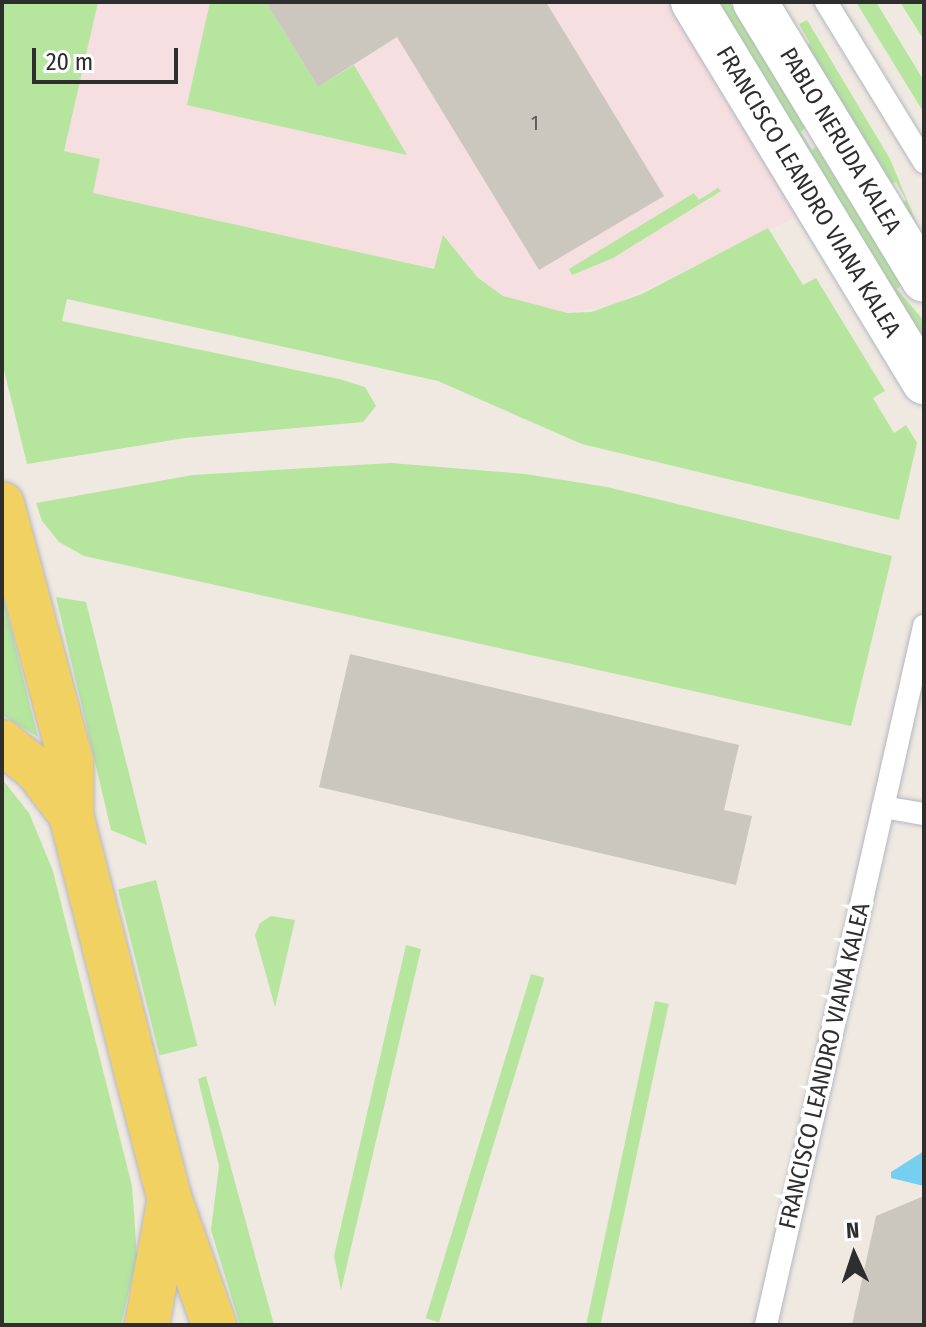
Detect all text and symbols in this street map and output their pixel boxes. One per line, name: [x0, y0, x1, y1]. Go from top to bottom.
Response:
scale bar: [36, 32, 182, 82]
street label: FRANCISCO LEANDRO VIANA KALEA: [710, 41, 906, 343]
street label: PABLO NERUDA KALEA: [773, 43, 907, 239]
text: 20 m: [46, 48, 93, 76]
house number: 1: [531, 111, 539, 135]
street label: FRANCISCO LEANDRO VIANA KALEA: [773, 900, 877, 1232]
north arrow: [814, 1215, 894, 1295]

